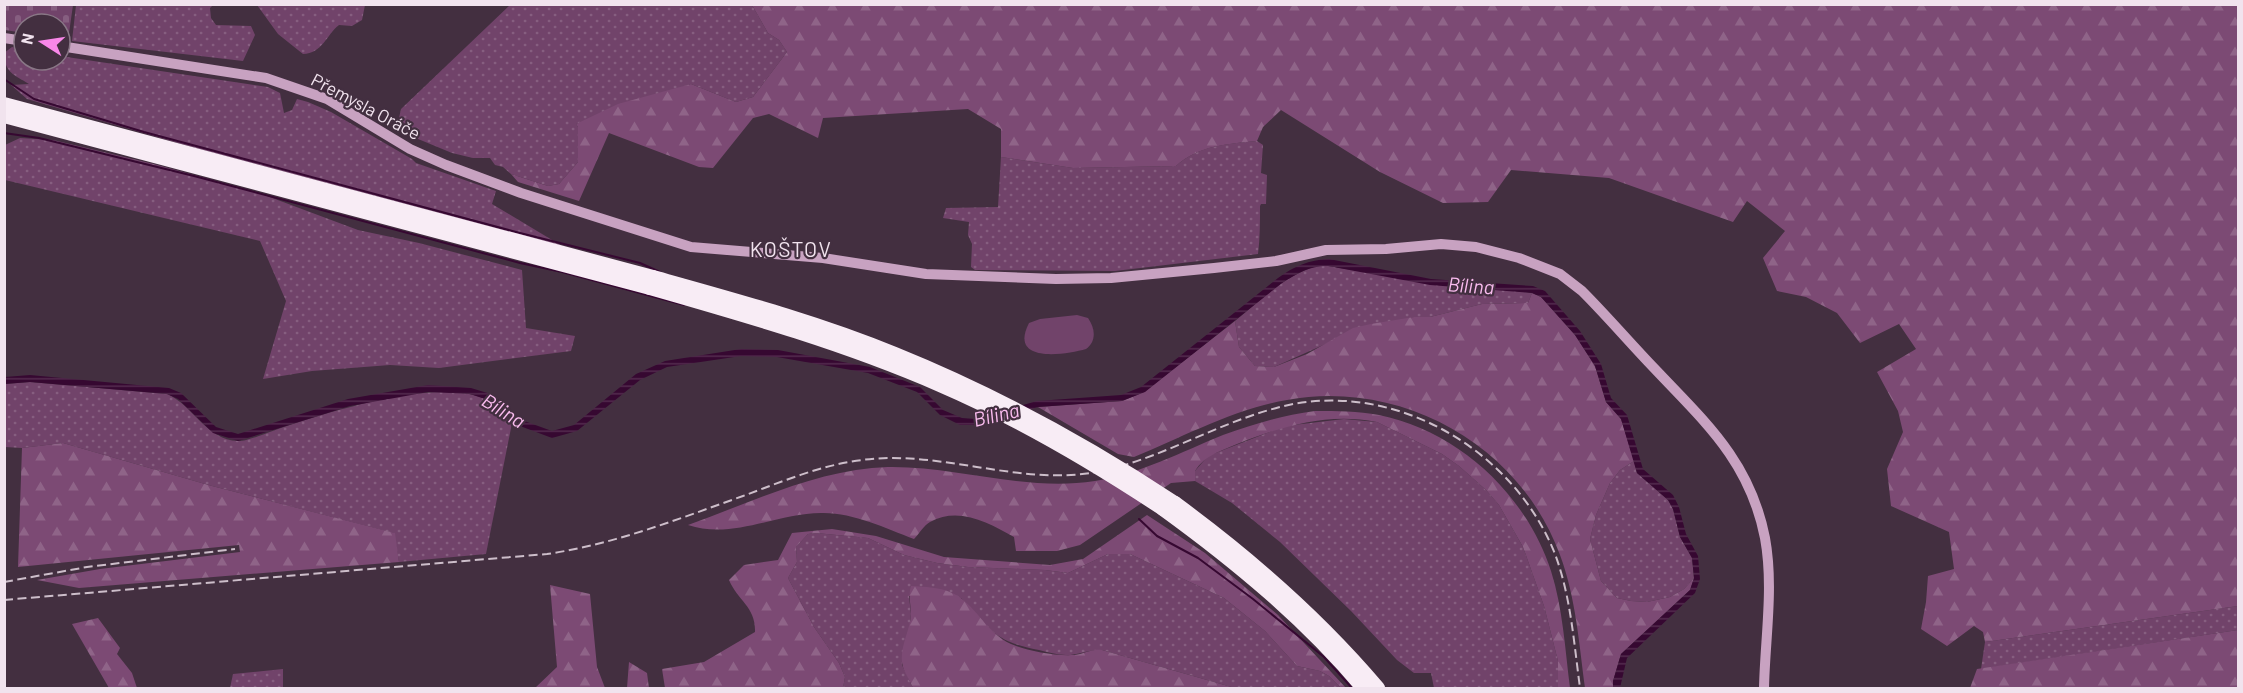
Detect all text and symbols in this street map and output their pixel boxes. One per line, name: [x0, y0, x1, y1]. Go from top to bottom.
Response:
north arrow: [12, 12, 72, 72]
text: N: [16, 32, 37, 46]
street label: Přemysla Oráče: [308, 68, 424, 144]
district label: KOŠTOV: [750, 236, 832, 261]
water label: Bílina: [1447, 271, 1495, 299]
water label: Bílina: [478, 387, 530, 433]
water label: Bílina: [971, 397, 1021, 431]

